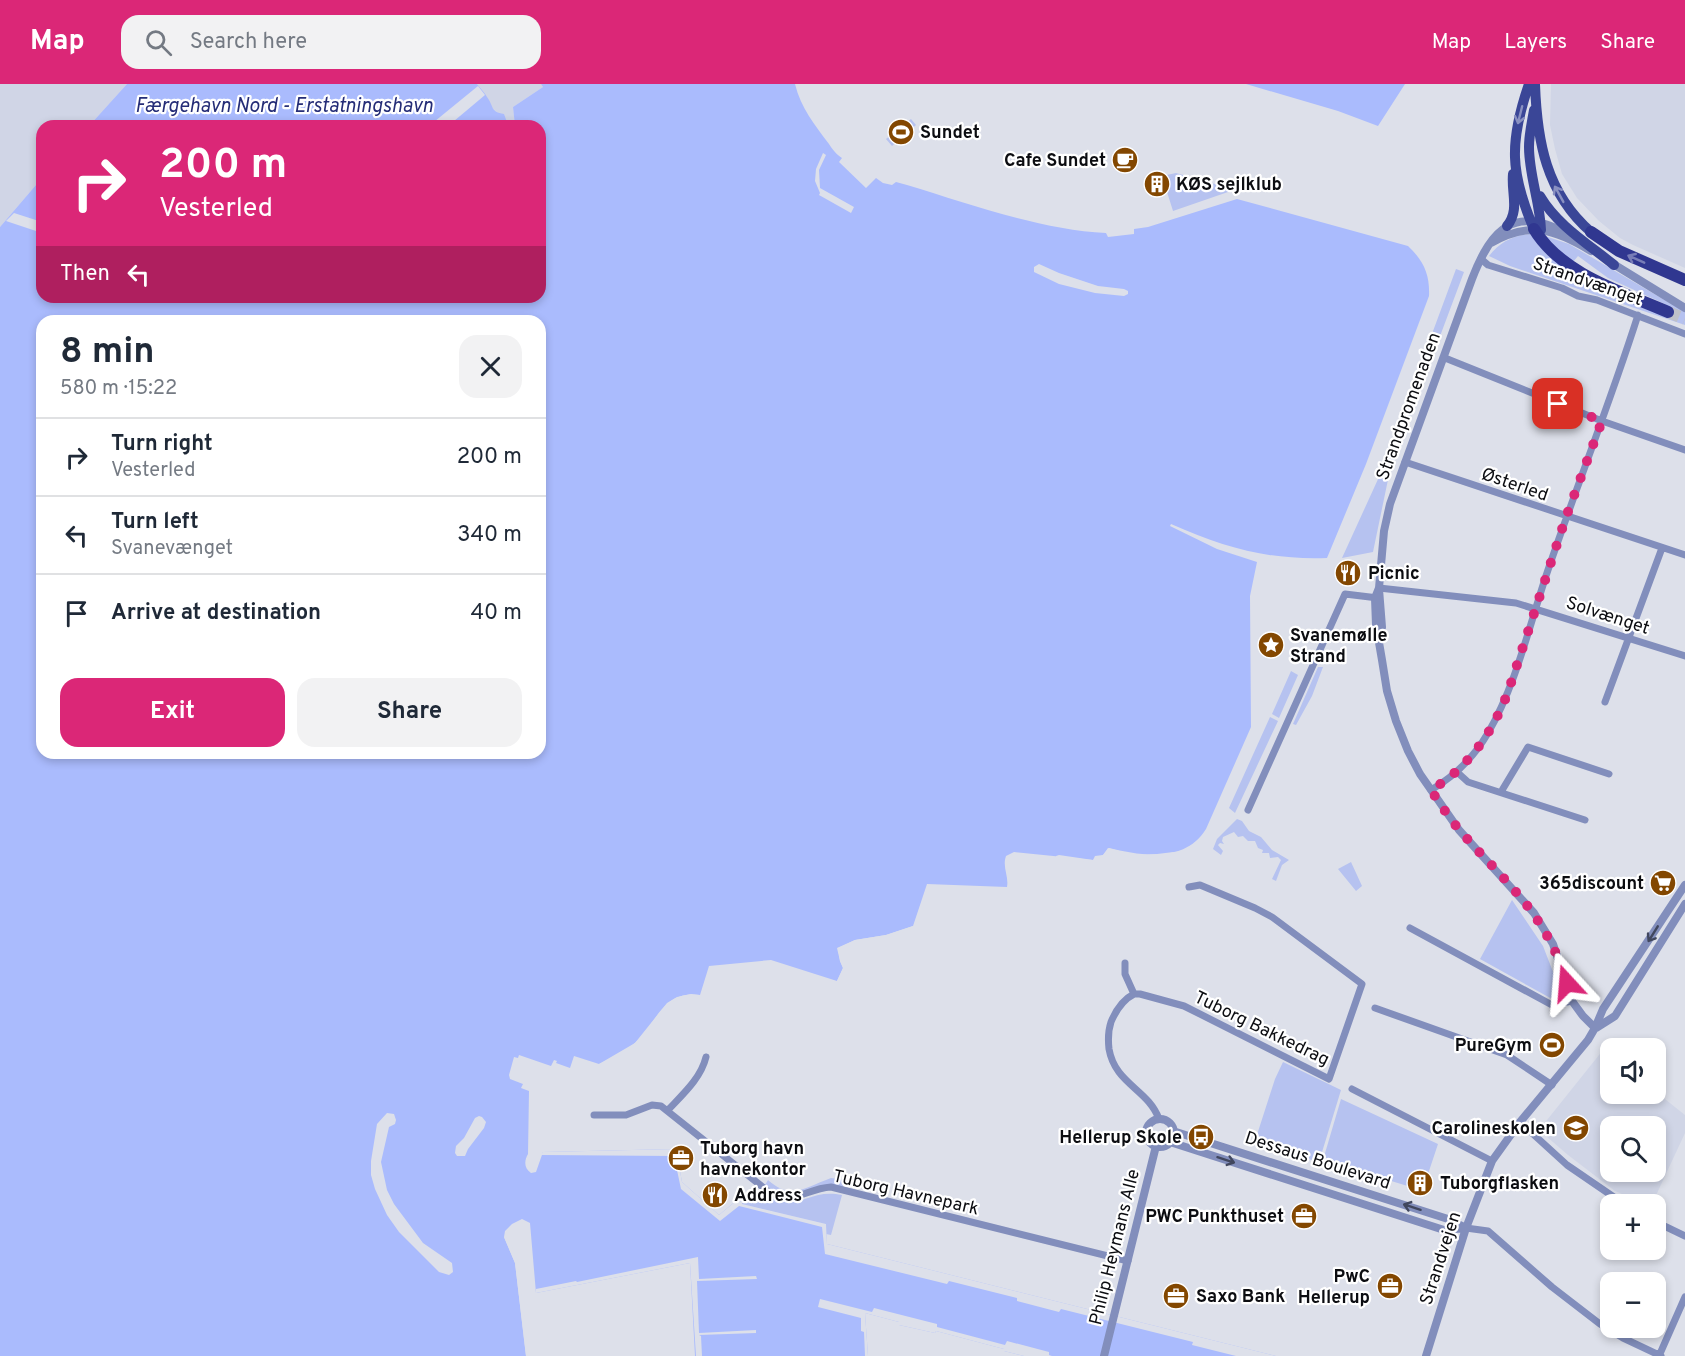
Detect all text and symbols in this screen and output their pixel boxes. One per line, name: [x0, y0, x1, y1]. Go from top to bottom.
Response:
search box: [121, 15, 541, 69]
text: Map: [30, 24, 85, 60]
icon: search: [142, 26, 175, 59]
text: Search here: [190, 29, 307, 56]
text: Map: [1432, 29, 1471, 56]
text: Layers: [1504, 29, 1567, 56]
text: Share: [1600, 29, 1655, 56]
water label: Færgehavn Nord - Erstatningshavn: [135, 94, 433, 120]
one-way arrow: [1514, 105, 1526, 124]
sports icon: Sundet: [886, 117, 916, 147]
place label: Sundet: [920, 122, 980, 145]
text: 200 m: [159, 140, 287, 193]
icon: right: [60, 144, 138, 222]
cafe icon: Cafe Sundet: [1110, 145, 1140, 175]
place label: Cafe Sundet: [1004, 150, 1106, 173]
building icon: KØS sejlklub: [1142, 169, 1172, 199]
place label: KØS sejlklub: [1176, 174, 1282, 197]
one-way arrow: [1553, 186, 1565, 203]
text: Vesterled: [159, 192, 273, 226]
street label: Strandvænget: [1530, 253, 1646, 312]
one-way arrow: [1627, 253, 1646, 264]
icon: left: [122, 258, 155, 291]
text: Then: [60, 261, 110, 288]
street label: Strandpromenaden: [1372, 329, 1447, 484]
text: 8 min: [60, 330, 155, 376]
button: close: [459, 335, 522, 398]
text: 580 m · 15:22: [60, 376, 177, 402]
pin: [1532, 378, 1583, 429]
icon: arrive: [1541, 387, 1574, 420]
text: Turn right: [111, 431, 213, 458]
icon: right: [60, 441, 93, 474]
text: 200 m: [457, 444, 522, 471]
text: Vesterled: [111, 458, 195, 484]
street label: Østerled: [1478, 463, 1551, 508]
text: Turn left: [111, 509, 199, 536]
icon: left: [60, 519, 93, 552]
text: 340 m: [457, 522, 522, 549]
text: Svanevænget: [111, 536, 233, 562]
restaurant icon: Picnic: [1333, 558, 1363, 588]
place label: Picnic: [1368, 563, 1420, 586]
street label: Solvænget: [1563, 592, 1652, 641]
icon: arrive: [60, 597, 93, 630]
text: Arrive at destination: [111, 600, 321, 627]
text: 40 m: [470, 600, 522, 627]
place label: Svanemølle Strand: [1290, 625, 1387, 669]
place icon: Svanemølle Strand: [1256, 630, 1286, 660]
button: Exit: [60, 678, 285, 747]
button: Share: [297, 678, 522, 747]
supermarket icon: 365discount: [1648, 868, 1678, 898]
place label: 365discount: [1539, 873, 1644, 896]
one-way arrow: [1647, 925, 1659, 941]
position arrow: [1535, 951, 1599, 1015]
street label: Tuborg Bakkedrag: [1190, 987, 1333, 1072]
sports icon: PureGym: [1537, 1030, 1567, 1060]
place label: PureGym: [1455, 1035, 1532, 1058]
map controls: [1600, 1038, 1666, 1338]
button: sound: [1600, 1038, 1666, 1104]
school or university icon: Carolineskolen: [1561, 1113, 1591, 1143]
button: search: [1600, 1116, 1666, 1182]
place label: Carolineskolen: [1432, 1118, 1556, 1141]
bus stop icon: Hellerup Skole: [1186, 1122, 1216, 1152]
place label: Hellerup Skole: [1059, 1127, 1182, 1150]
street label: Dessaus Boulevard: [1242, 1127, 1393, 1196]
place label: Tuborg havn havnekontor: [700, 1138, 806, 1182]
office icon: Tuborg havn havnekontor: [666, 1143, 696, 1173]
one-way arrow: [1216, 1156, 1235, 1167]
street label: Tuborg Havnepark: [831, 1166, 981, 1221]
street label: Philip Heymans Alle: [1085, 1167, 1146, 1328]
building icon: Tuborgflasken: [1405, 1168, 1435, 1198]
place label: Tuborgflasken: [1440, 1173, 1559, 1196]
restaurant icon: Address: [700, 1180, 730, 1210]
place label: Address: [734, 1185, 802, 1208]
button: +: [1600, 1194, 1666, 1260]
office icon: PWC Punkthuset: [1289, 1201, 1319, 1231]
one-way arrow: [1403, 1201, 1422, 1212]
place label: PWC Punkthuset: [1145, 1206, 1284, 1229]
street label: Strandvejen: [1416, 1209, 1467, 1308]
place label: PwC Hellerup: [1298, 1266, 1370, 1310]
office icon: PwC Hellerup: [1375, 1271, 1405, 1301]
button: −: [1600, 1272, 1666, 1338]
office icon: Saxo Bank: [1161, 1281, 1191, 1311]
place label: Saxo Bank: [1196, 1286, 1285, 1309]

